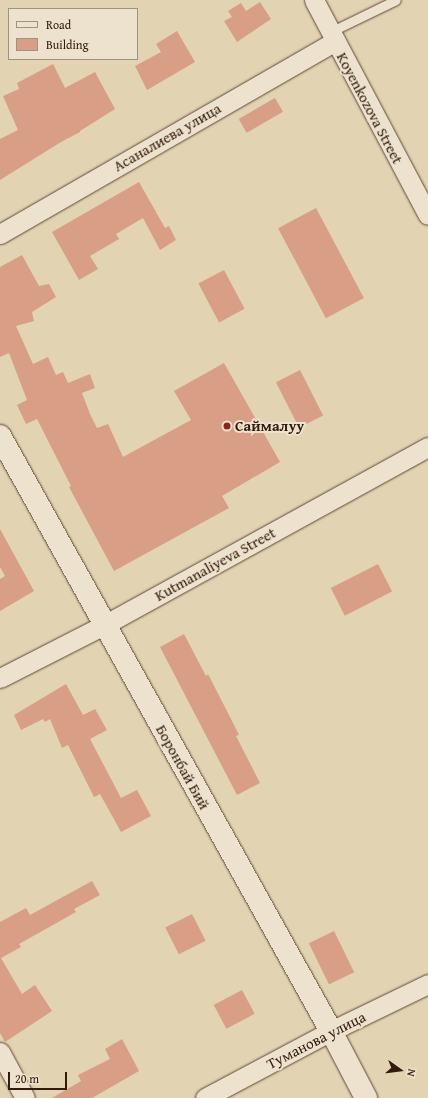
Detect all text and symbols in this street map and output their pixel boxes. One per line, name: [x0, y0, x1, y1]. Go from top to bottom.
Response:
legend: [8, 8, 138, 60]
text: Road: [46, 16, 71, 33]
text: Building: [46, 36, 89, 53]
street label: Koyenkozova Street: [333, 49, 407, 167]
street label: Асаналиева улица: [110, 99, 224, 175]
place label: Саймалуу: [235, 417, 304, 435]
marker: Саймалуу: [222, 421, 232, 431]
street label: Kutmanaliyeva Street: [151, 523, 279, 605]
street label: Боронбай Бий: [152, 722, 214, 812]
street label: Туманова улица: [264, 1007, 368, 1073]
north arrow: [380, 1050, 420, 1090]
scale bar: [10, 1064, 69, 1090]
text: N: [403, 1067, 420, 1078]
text: 20 m: [15, 1070, 39, 1087]

